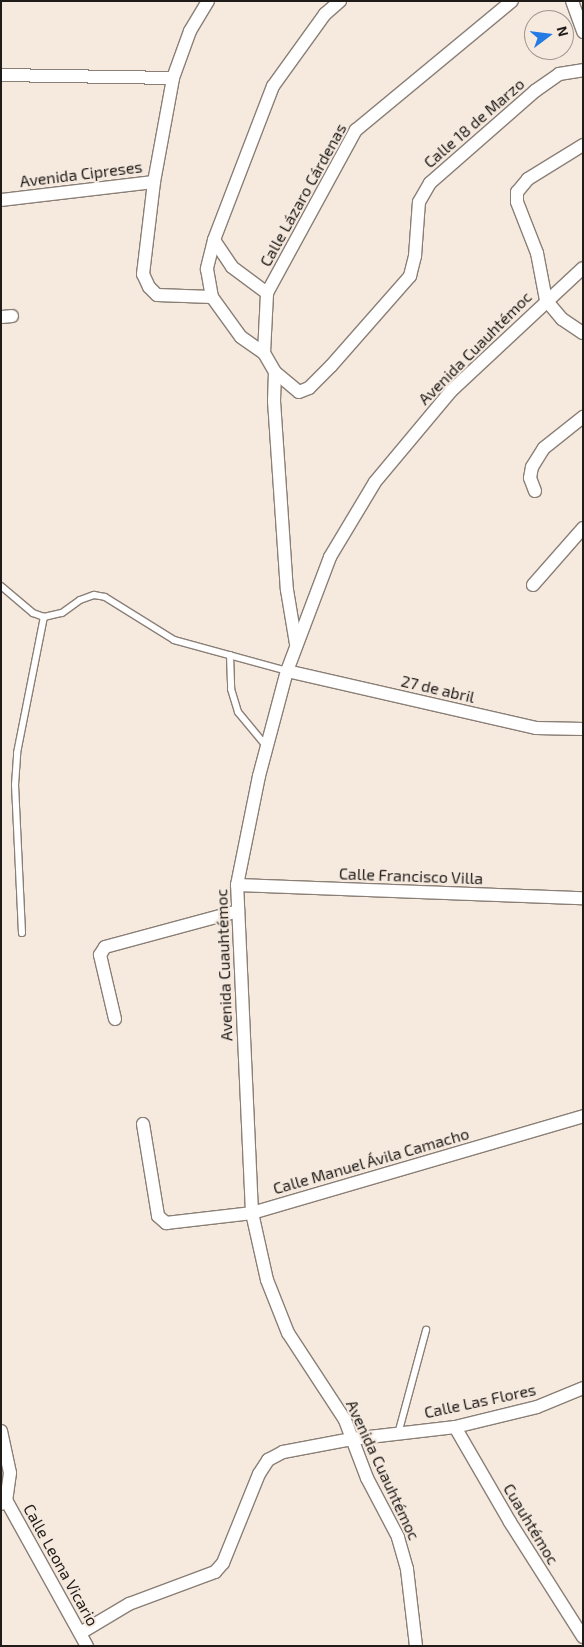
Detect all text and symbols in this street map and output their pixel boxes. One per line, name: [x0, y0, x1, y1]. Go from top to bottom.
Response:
north arrow: [524, 10, 574, 60]
text: N: [553, 24, 573, 38]
street label: Calle 18 de Marzo: [420, 74, 528, 172]
street label: Calle Lázaro Cárdenas: [256, 120, 350, 270]
street label: Avenida Cipreses: [19, 157, 143, 191]
street label: Avenida Cuauhtémoc: [414, 287, 536, 409]
street label: 27 de abril: [399, 671, 477, 707]
street label: Calle Francisco Villa: [338, 864, 484, 888]
street label: Avenida Cuauhtémoc: [212, 888, 236, 1042]
street label: Calle Manuel Ávila Camacho: [270, 1124, 472, 1198]
street label: Calle Las Flores: [422, 1380, 538, 1422]
street label: Avenida Cuauhtémoc: [342, 1397, 424, 1543]
street label: Cuauhtémoc: [499, 1480, 563, 1568]
street label: Calle Leona Vicario: [19, 1500, 103, 1630]

